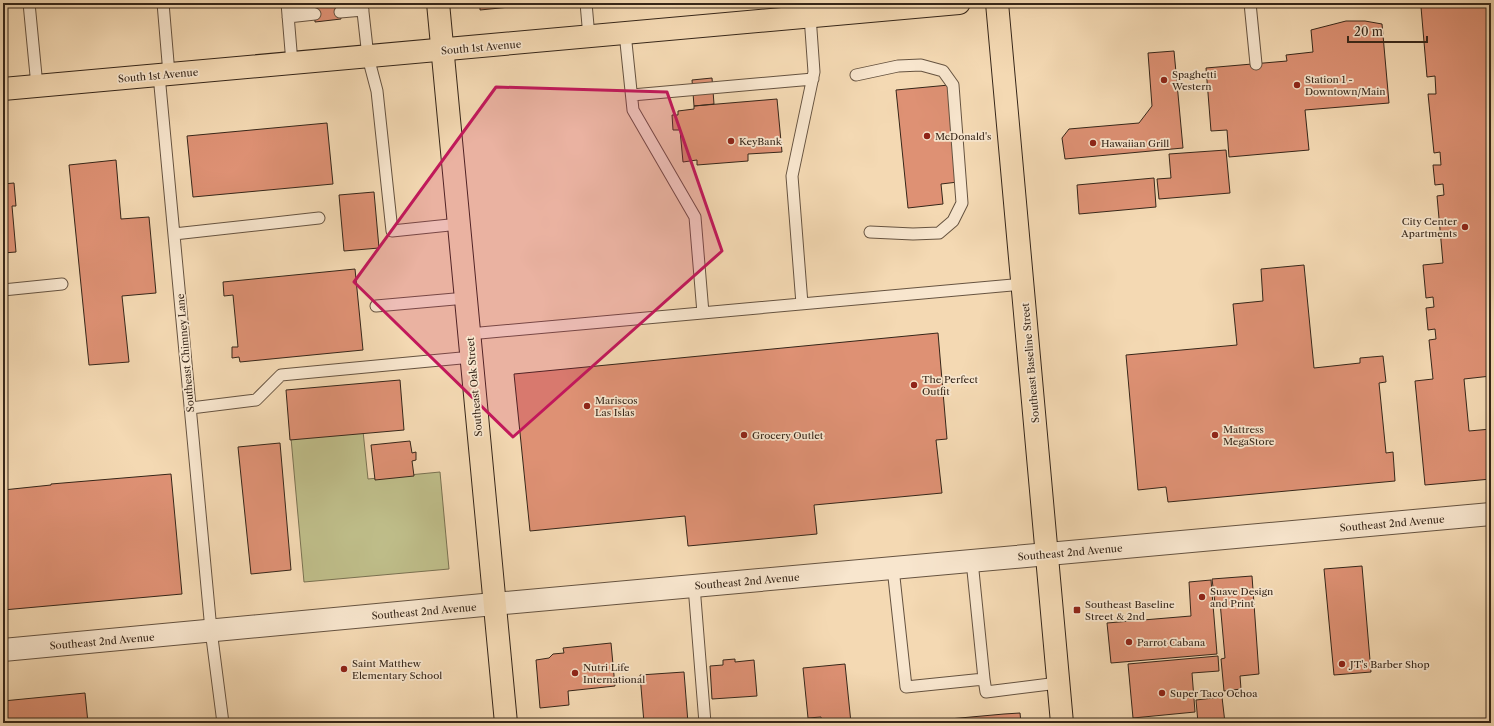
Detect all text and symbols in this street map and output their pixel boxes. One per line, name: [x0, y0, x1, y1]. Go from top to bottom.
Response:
scale bar: [1348, 18, 1427, 44]
text: 20 m: [1354, 24, 1383, 39]
street label: South 1st Avenue: [440, 37, 522, 57]
street label: South 1st Avenue: [117, 65, 199, 85]
place label: Spaghetti Western: [1171, 68, 1217, 93]
place label: Station 1 - Downtown/Main: [1305, 73, 1386, 98]
marker: Spaghetti Western: [1159, 75, 1169, 85]
marker: Station 1 - Downtown/Main: [1292, 80, 1302, 90]
place label: McDonald's: [935, 130, 991, 143]
marker: McDonald's: [922, 131, 932, 141]
place label: KeyBank: [739, 135, 783, 148]
marker: KeyBank: [726, 136, 736, 146]
place label: Hawaiian Grill: [1101, 137, 1169, 150]
marker: Hawaiian Grill: [1088, 138, 1098, 148]
place label: City Center Apartments: [1400, 215, 1458, 240]
marker: City Center Apartments: [1460, 222, 1470, 232]
street label: Southeast Chimney Lane: [174, 293, 197, 413]
street label: Southeast Baseline Street: [1019, 302, 1042, 424]
street label: Southeast Oak Street: [464, 336, 485, 437]
place label: The Perfect Outfit: [922, 373, 978, 398]
marker: The Perfect Outfit: [909, 380, 919, 390]
place label: Mariscos Las Islas: [595, 394, 638, 419]
marker: Mariscos Las Islas: [582, 401, 592, 411]
place label: Mattress MegaStore: [1223, 423, 1275, 448]
place label: Grocery Outlet: [752, 429, 824, 442]
marker: Grocery Outlet: [739, 430, 749, 440]
marker: Mattress MegaStore: [1210, 430, 1220, 440]
street label: Southeast 2nd Avenue: [1339, 512, 1445, 535]
street label: Southeast 2nd Avenue: [1017, 541, 1123, 564]
street label: Southeast 2nd Avenue: [694, 570, 800, 593]
place label: Suave Design and Print: [1210, 585, 1274, 610]
marker: Suave Design and Print: [1197, 592, 1207, 602]
place label: Southeast Baseline Street & 2nd: [1085, 598, 1175, 623]
street label: Southeast 2nd Avenue: [371, 600, 477, 623]
marker: Southeast Baseline Street & 2nd: [1072, 605, 1082, 615]
street label: Southeast 2nd Avenue: [49, 630, 155, 653]
place label: Parrot Cabana: [1137, 636, 1206, 649]
marker: Parrot Cabana: [1124, 637, 1134, 647]
place label: Saint Matthew Elementary School: [352, 657, 442, 682]
place label: JT's Barber Shop: [1348, 658, 1430, 671]
marker: JT's Barber Shop: [1337, 659, 1347, 669]
place label: Nutri Life International: [583, 661, 645, 686]
marker: Saint Matthew Elementary School: [339, 664, 349, 674]
marker: Nutri Life International: [570, 668, 580, 678]
place label: Super Taco Ochoa: [1170, 687, 1258, 700]
marker: Super Taco Ochoa: [1157, 688, 1167, 698]

